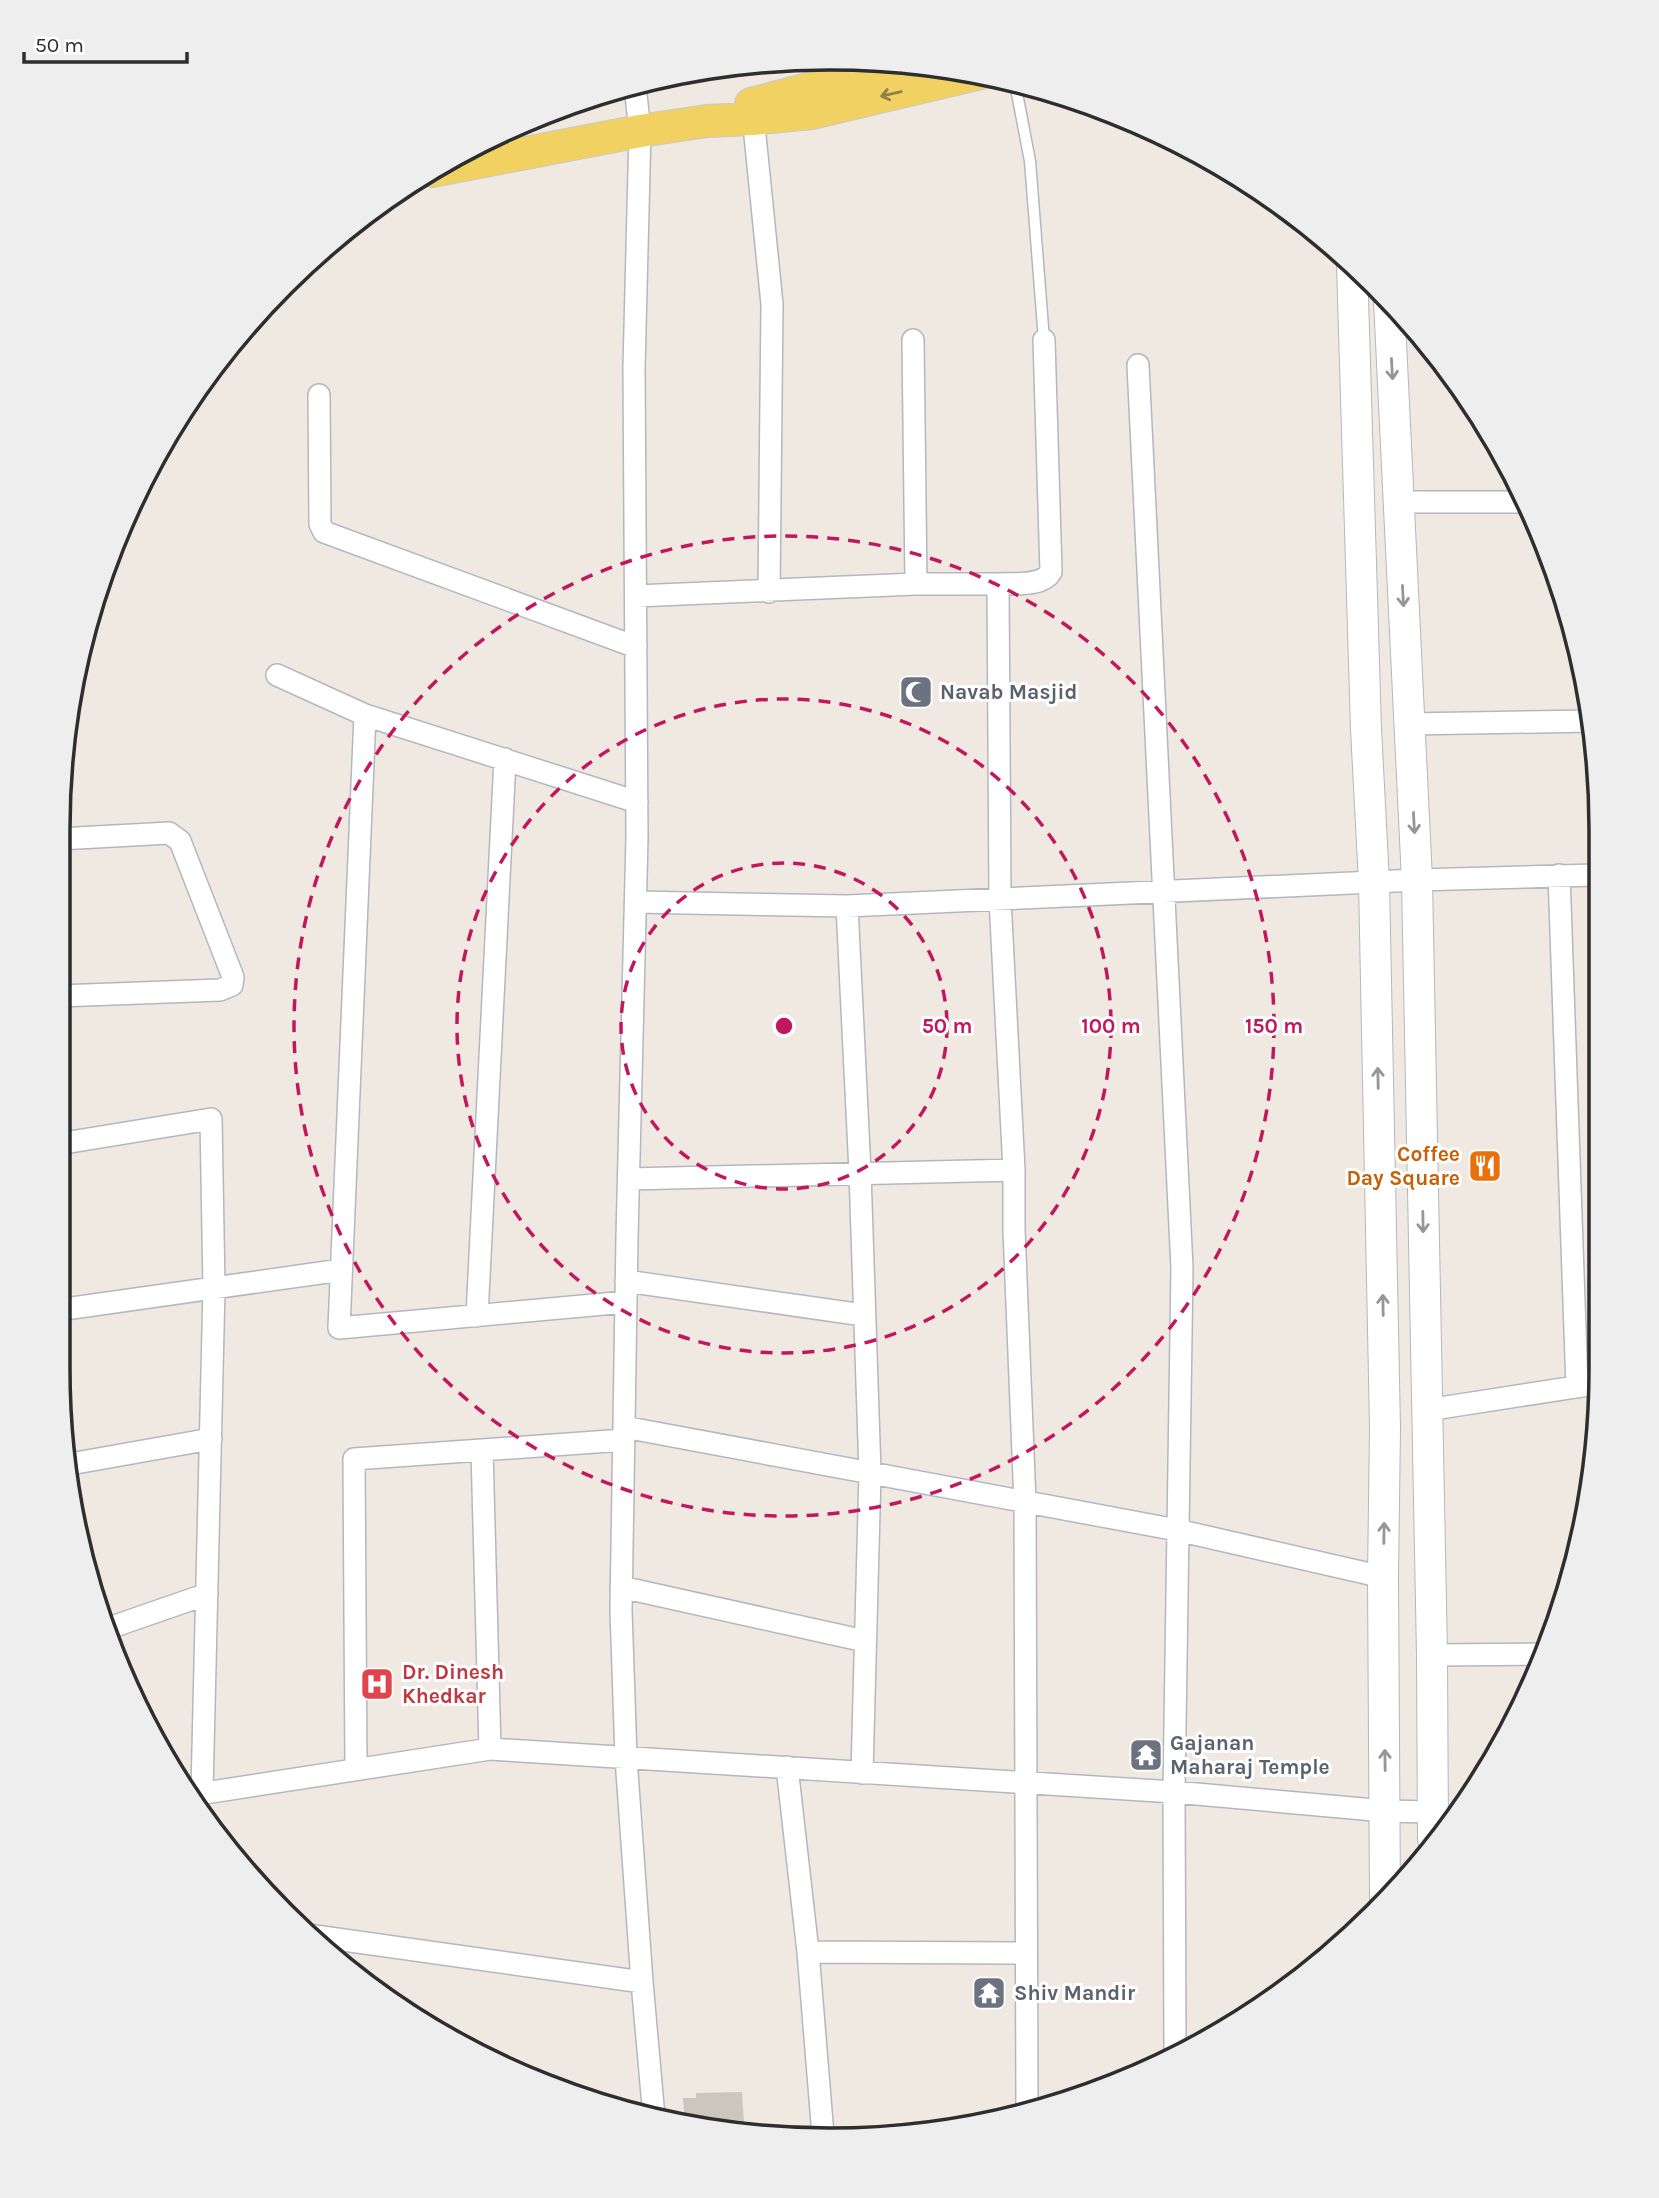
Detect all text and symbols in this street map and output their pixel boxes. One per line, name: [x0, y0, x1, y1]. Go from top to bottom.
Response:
scale bar: [24, 21, 187, 65]
text: 50 m: [35, 33, 84, 57]
one-way arrow: [880, 88, 903, 102]
one-way arrow: [1386, 357, 1399, 380]
one-way arrow: [1397, 584, 1410, 607]
mosque icon: Navab Masjid: [897, 673, 935, 711]
place label: Navab Masjid: [940, 680, 1077, 704]
one-way arrow: [1408, 812, 1421, 834]
centre of rings: [772, 1014, 796, 1038]
text: 50 m: [922, 1014, 972, 1038]
text: 100 m: [1081, 1014, 1141, 1038]
text: 150 m: [1245, 1014, 1303, 1038]
one-way arrow: [1372, 1067, 1385, 1090]
place label: Coffee Day Square: [1346, 1142, 1460, 1191]
restaurant icon: Coffee Day Square: [1466, 1147, 1504, 1185]
one-way arrow: [1417, 1210, 1430, 1233]
one-way arrow: [1376, 1294, 1390, 1317]
one-way arrow: [1377, 1522, 1390, 1545]
place label: Dr. Dinesh Khedkar: [402, 1660, 504, 1708]
hospital icon: Dr. Dinesh Khedkar: [358, 1665, 396, 1703]
place label: Gajanan Maharaj Temple: [1170, 1731, 1330, 1779]
temple icon: Gajanan Maharaj Temple: [1127, 1736, 1165, 1774]
one-way arrow: [1378, 1749, 1392, 1772]
temple icon: Shiv Mandir: [970, 1974, 1008, 2012]
place label: Shiv Mandir: [1014, 1981, 1136, 2005]

